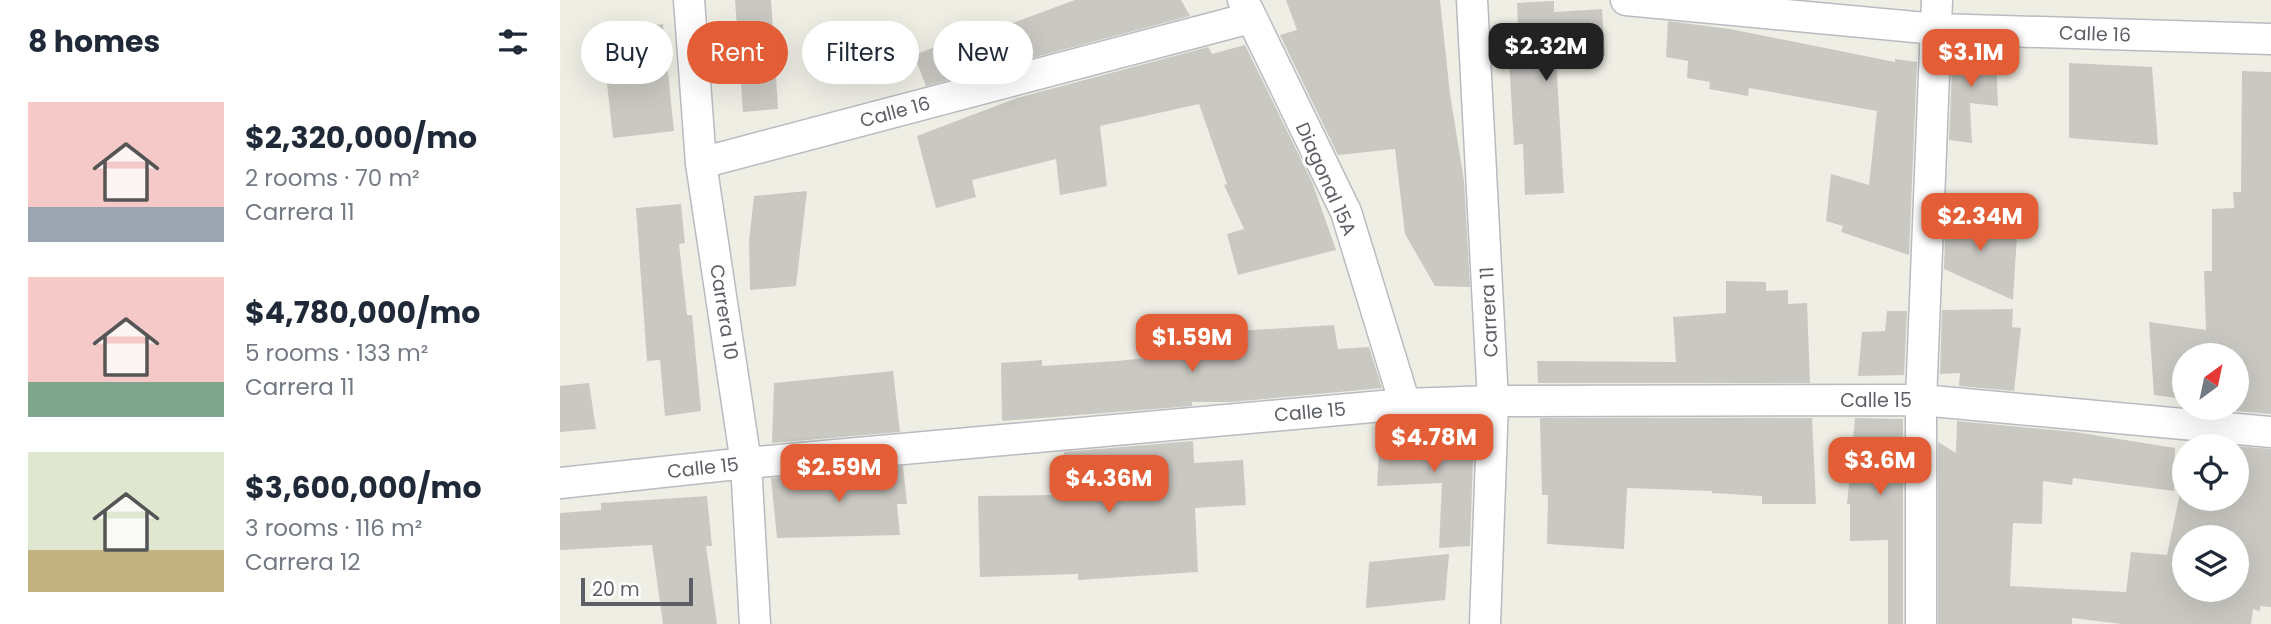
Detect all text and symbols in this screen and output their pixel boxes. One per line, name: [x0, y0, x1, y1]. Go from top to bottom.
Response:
street label: Calle 16: [2059, 19, 2131, 49]
text: 8 homes: [28, 20, 160, 63]
chip: Buy: [581, 21, 673, 84]
chip: Rent: [687, 21, 788, 84]
chip: Filters: [802, 21, 919, 84]
chip: New: [933, 21, 1033, 84]
icon: filters: [494, 23, 532, 61]
pin: $2.32M: [1489, 24, 1603, 83]
pin: $3.1M: [1922, 29, 2020, 89]
text: $2.32M: [1505, 30, 1587, 62]
text: $3.1M: [1938, 36, 2004, 68]
street label: Calle 16: [857, 90, 933, 134]
text: $2,320,000/mo: [245, 116, 477, 159]
street label: Diagonal 15A: [1289, 118, 1363, 240]
icon: home: [84, 130, 168, 214]
text: 2 rooms · 70 m²: [245, 162, 420, 194]
pin: $2.34M: [1923, 194, 2037, 253]
text: Carrera 11: [245, 196, 355, 228]
text: $2.34M: [1937, 200, 2023, 232]
street label: Carrera 10: [703, 262, 745, 362]
street label: Carrera 11: [1473, 266, 1505, 358]
text: $4,780,000/mo: [245, 291, 480, 334]
icon: home: [84, 305, 168, 389]
pin: $1.59M: [1135, 314, 1249, 374]
text: $1.59M: [1152, 321, 1232, 353]
text: 5 rooms · 133 m²: [245, 337, 428, 369]
north arrow: [2172, 343, 2249, 420]
map controls: [2172, 343, 2249, 602]
text: Carrera 11: [245, 371, 355, 403]
street label: Calle 15: [1840, 387, 1912, 414]
street label: Calle 15: [1273, 395, 1347, 429]
pin: $4.78M: [1377, 414, 1491, 474]
text: $4.78M: [1391, 421, 1477, 453]
button: locate: [2172, 434, 2249, 511]
pin: $3.6M: [1831, 438, 1929, 497]
pin: $2.59M: [782, 444, 896, 504]
text: $3.6M: [1844, 444, 1916, 476]
street label: Calle 15: [666, 451, 740, 485]
text: $2.59M: [797, 451, 881, 483]
pin: $4.36M: [1052, 456, 1166, 515]
text: $4.36M: [1066, 462, 1152, 494]
text: $3,600,000/mo: [245, 466, 482, 509]
icon: home: [84, 480, 168, 564]
text: 3 rooms · 116 m²: [245, 512, 422, 544]
button: layers: [2172, 525, 2249, 602]
text: Carrera 12: [245, 546, 361, 578]
scale bar: [581, 575, 693, 607]
text: 20 m: [592, 576, 640, 603]

